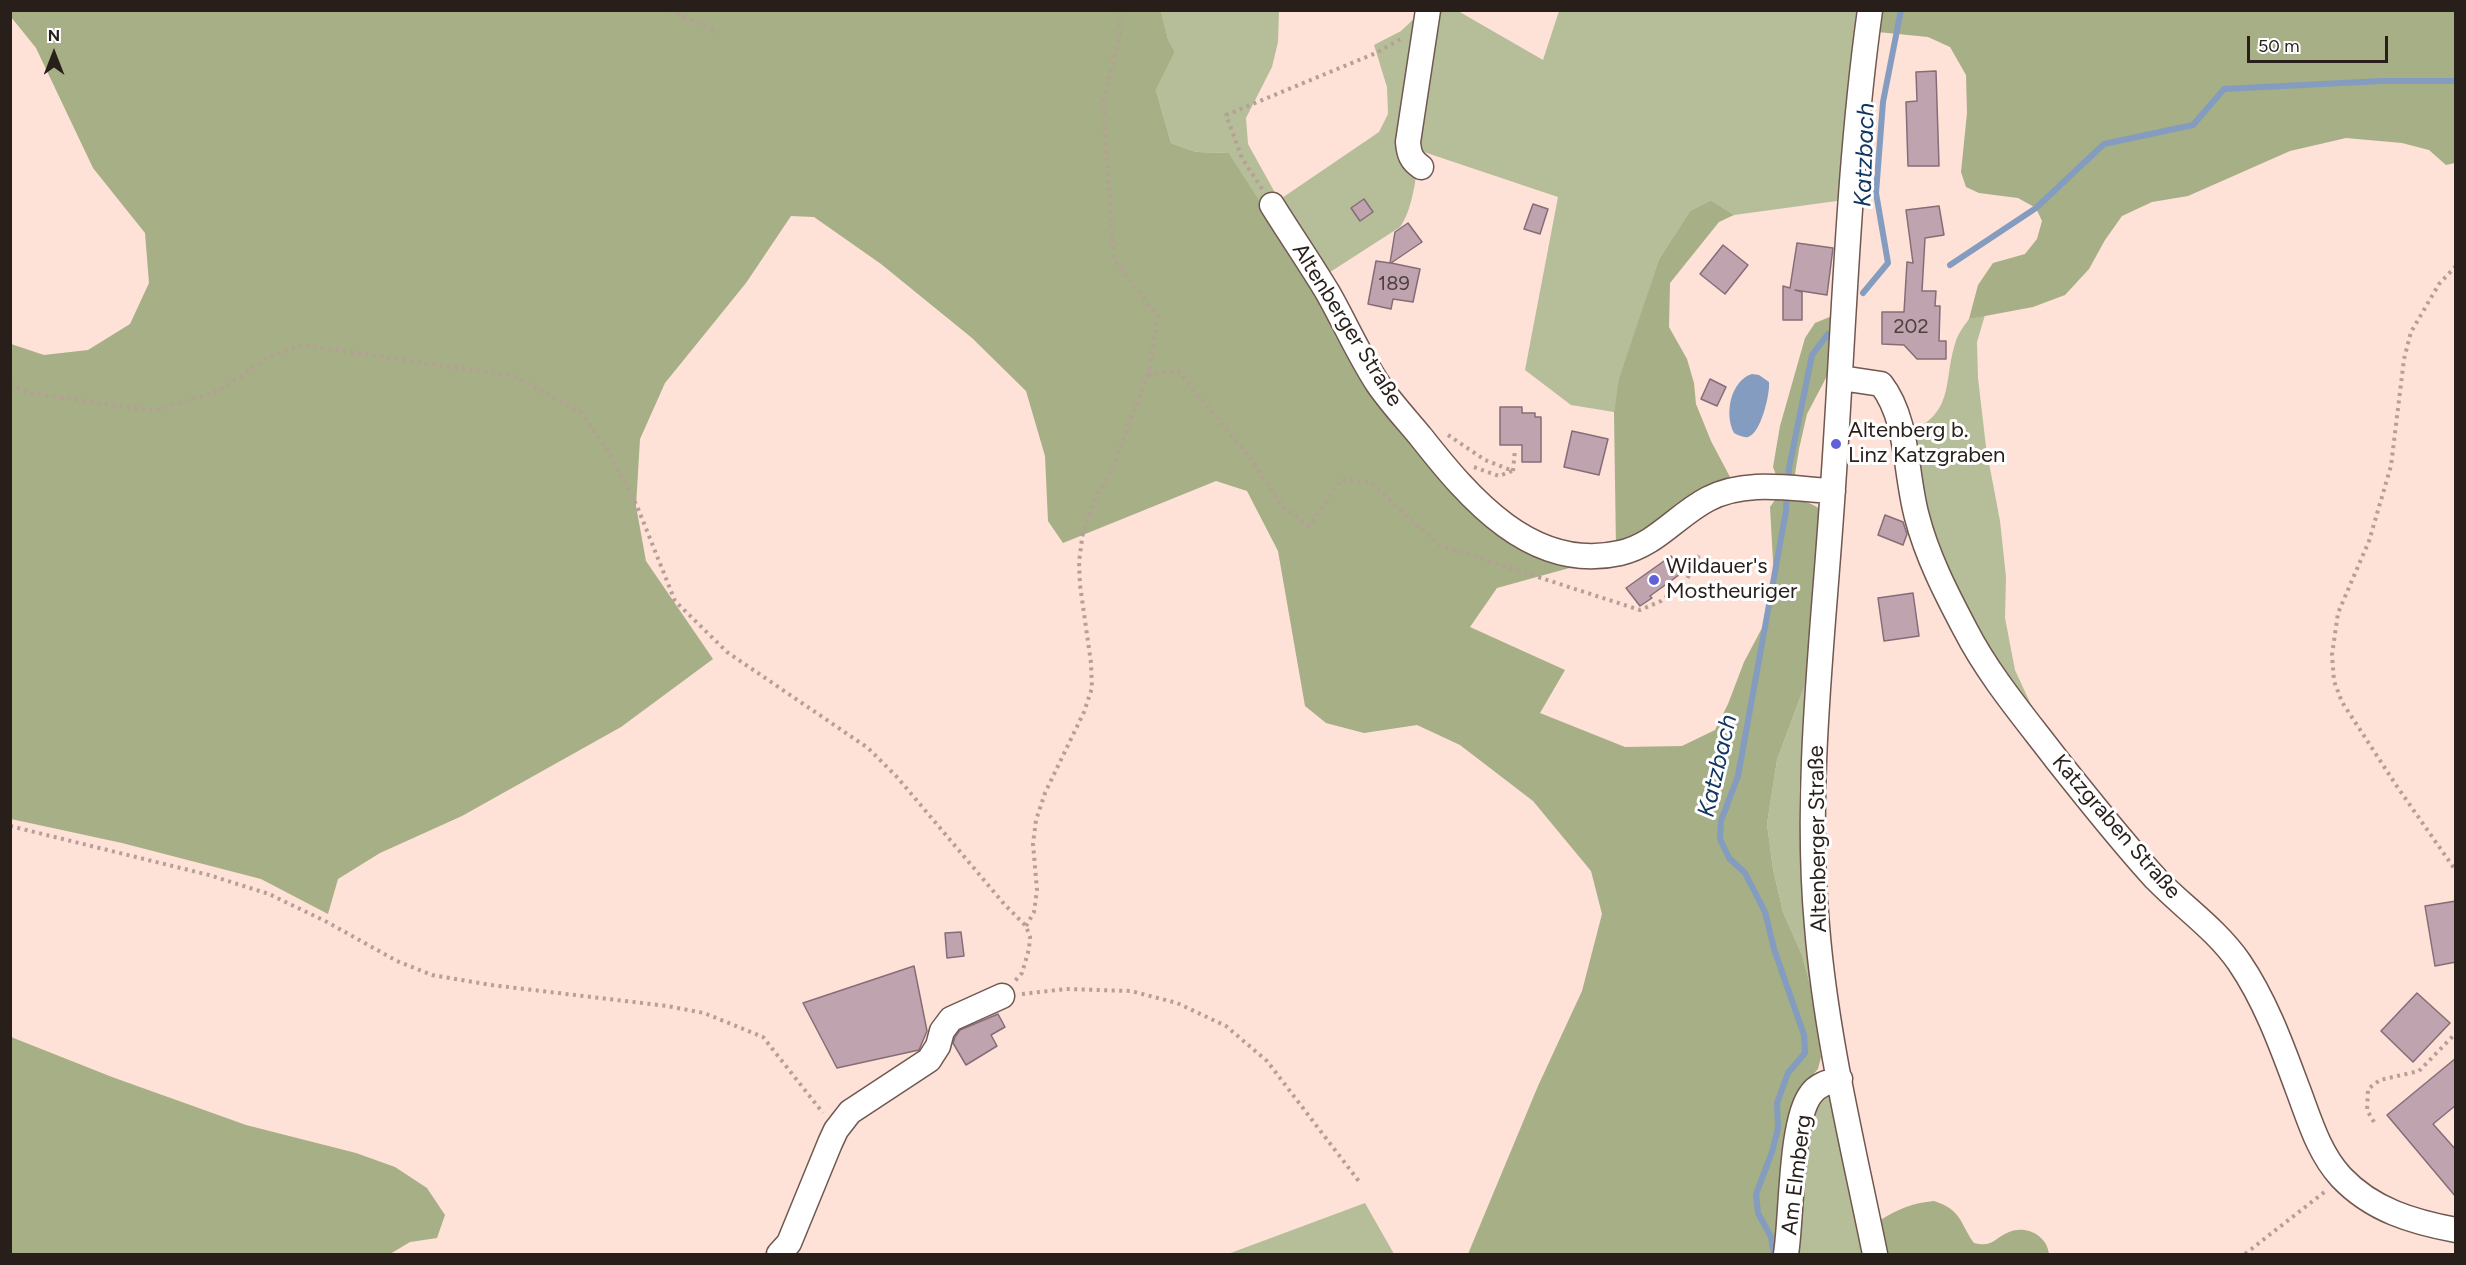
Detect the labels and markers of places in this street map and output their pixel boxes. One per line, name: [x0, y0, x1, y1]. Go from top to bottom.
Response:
place label: Altenberg b. Linz Katzgraben: [1848, 418, 2005, 470]
marker: Altenberg b. Linz Katzgraben: [1829, 437, 1843, 451]
place label: Wildauer's Mostheuriger: [1666, 554, 1797, 606]
marker: Wildauer's Mostheuriger: [1647, 573, 1661, 587]

